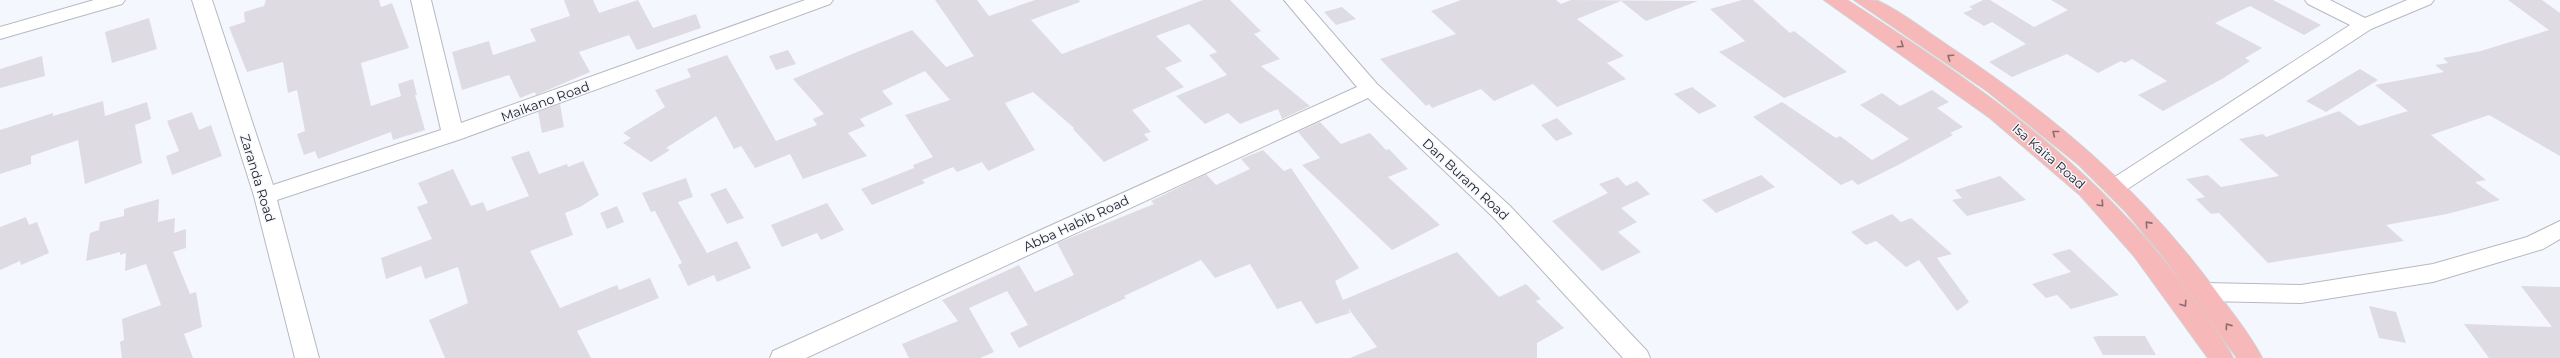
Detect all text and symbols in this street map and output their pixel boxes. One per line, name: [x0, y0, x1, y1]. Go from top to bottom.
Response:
one-way arrow: [1897, 40, 1904, 48]
one-way arrow: [1947, 54, 1954, 62]
street label: Maikano Road: [498, 78, 592, 124]
street label: Isa Kaita Road: [2009, 120, 2089, 192]
one-way arrow: [2052, 131, 2059, 138]
street label: Zaranda Road: [237, 132, 279, 224]
street label: Dan Buram Road: [1419, 135, 1513, 223]
street label: Abba Habib Road: [1021, 192, 1131, 254]
one-way arrow: [2096, 199, 2104, 207]
one-way arrow: [2146, 221, 2153, 228]
one-way arrow: [2179, 300, 2187, 307]
one-way arrow: [2225, 323, 2233, 330]

